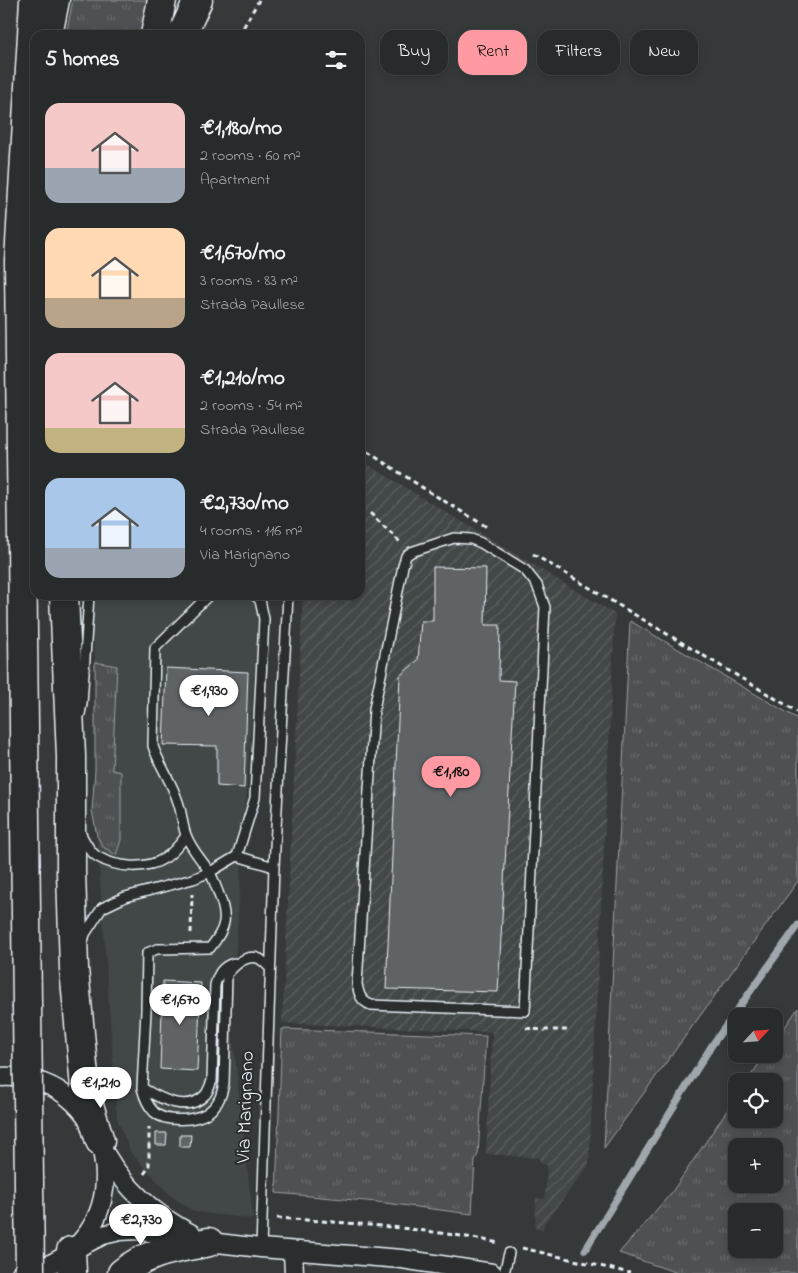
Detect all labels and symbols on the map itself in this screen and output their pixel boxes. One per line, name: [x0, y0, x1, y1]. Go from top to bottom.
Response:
pin: €1,930: [168, 674, 250, 717]
pin: €1,180: [410, 756, 492, 798]
pin: €1,670: [139, 984, 221, 1026]
north arrow: [728, 1008, 782, 1062]
street label: Via Marignano: [230, 1050, 264, 1165]
pin: €1,210: [60, 1066, 142, 1109]
pin: €2,730: [100, 1204, 182, 1246]

